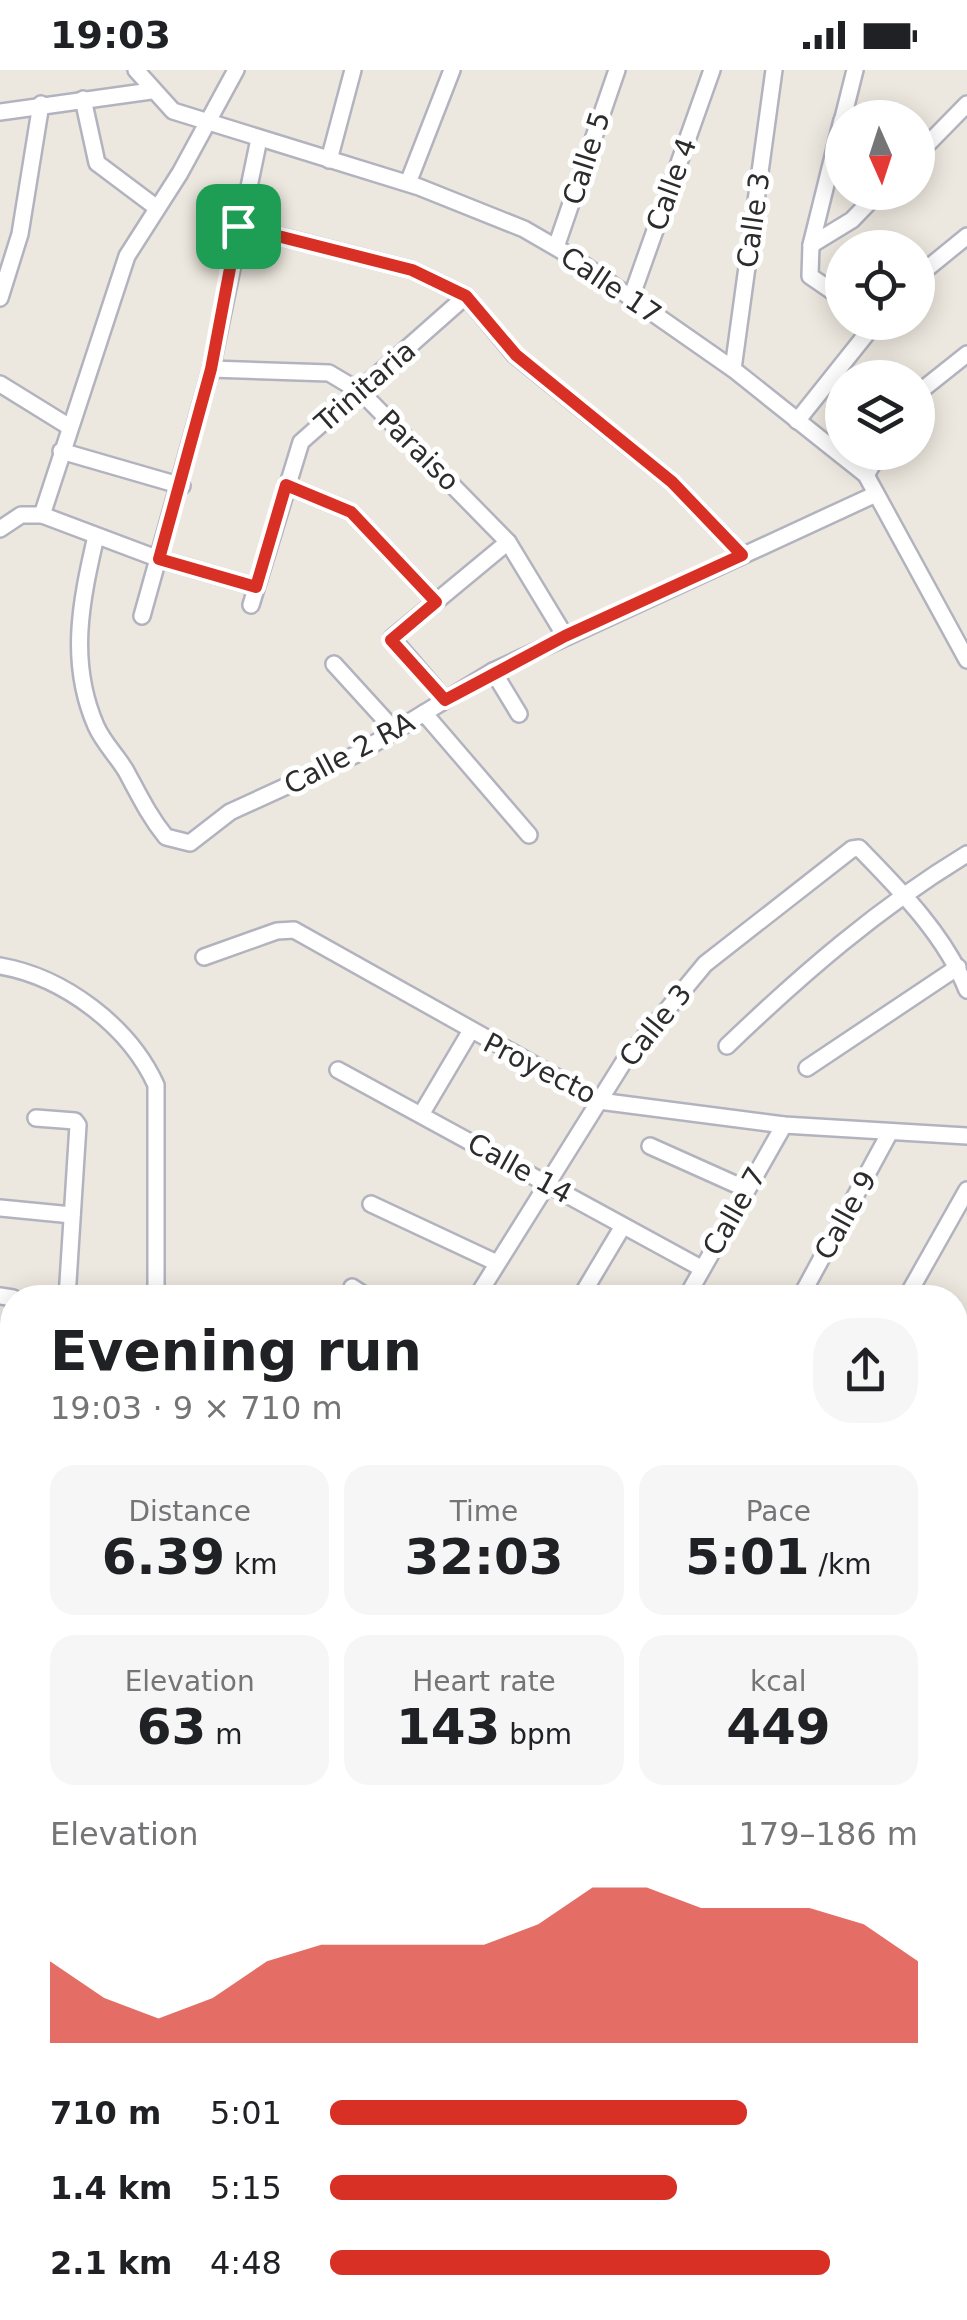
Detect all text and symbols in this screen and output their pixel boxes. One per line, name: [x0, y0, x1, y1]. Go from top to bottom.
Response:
text: 19:03: [50, 13, 171, 57]
north arrow: [825, 100, 935, 210]
map controls: [825, 100, 935, 470]
street label: Calle 5: [556, 107, 617, 209]
street label: Calle 4: [640, 133, 703, 235]
street label: Calle 3: [730, 170, 777, 270]
pin: [196, 184, 281, 269]
icon: arrive: [211, 199, 266, 254]
button: locate: [825, 230, 935, 340]
street label: Calle 17: [554, 240, 667, 331]
street label: Trinitaria: [308, 334, 422, 440]
button: layers: [825, 360, 935, 470]
street label: Paraiso: [371, 403, 466, 498]
street label: Calle 2 RA: [279, 705, 420, 801]
street label: Calle 3: [612, 978, 698, 1073]
street label: Proyecto: [478, 1026, 601, 1111]
street label: Calle 14: [462, 1126, 578, 1211]
street label: Calle 7: [696, 1161, 773, 1261]
street label: Calle 9: [808, 1165, 883, 1265]
button: share: [813, 1318, 918, 1423]
text: Evening run: [50, 1319, 422, 1383]
text: 19:03 · 9 × 710 m: [50, 1389, 343, 1427]
text: Distance: [128, 1495, 251, 1528]
text: Time: [450, 1495, 518, 1528]
text: Pace: [746, 1495, 811, 1528]
text: 6.39: [102, 1528, 225, 1586]
text: 32:03: [404, 1528, 564, 1586]
text: 5:01: [685, 1528, 810, 1586]
text: km: [225, 1548, 278, 1581]
text: /km: [810, 1548, 871, 1581]
text: Elevation: [125, 1665, 255, 1698]
text: Heart rate: [412, 1665, 556, 1698]
text: kcal: [750, 1665, 807, 1698]
text: 63: [137, 1698, 206, 1756]
text: 143: [396, 1698, 500, 1756]
text: 449: [726, 1698, 831, 1756]
text: m: [206, 1718, 243, 1751]
text: bpm: [500, 1718, 572, 1751]
text: Elevation: [50, 1815, 199, 1853]
text: 179–186 m: [739, 1815, 918, 1853]
text: 710 m: [50, 2094, 161, 2132]
text: 5:01: [210, 2094, 282, 2132]
text: 1.4 km: [50, 2169, 172, 2207]
text: 5:15: [210, 2169, 282, 2207]
text: 2.1 km: [50, 2244, 172, 2282]
text: 4:48: [210, 2244, 282, 2282]

